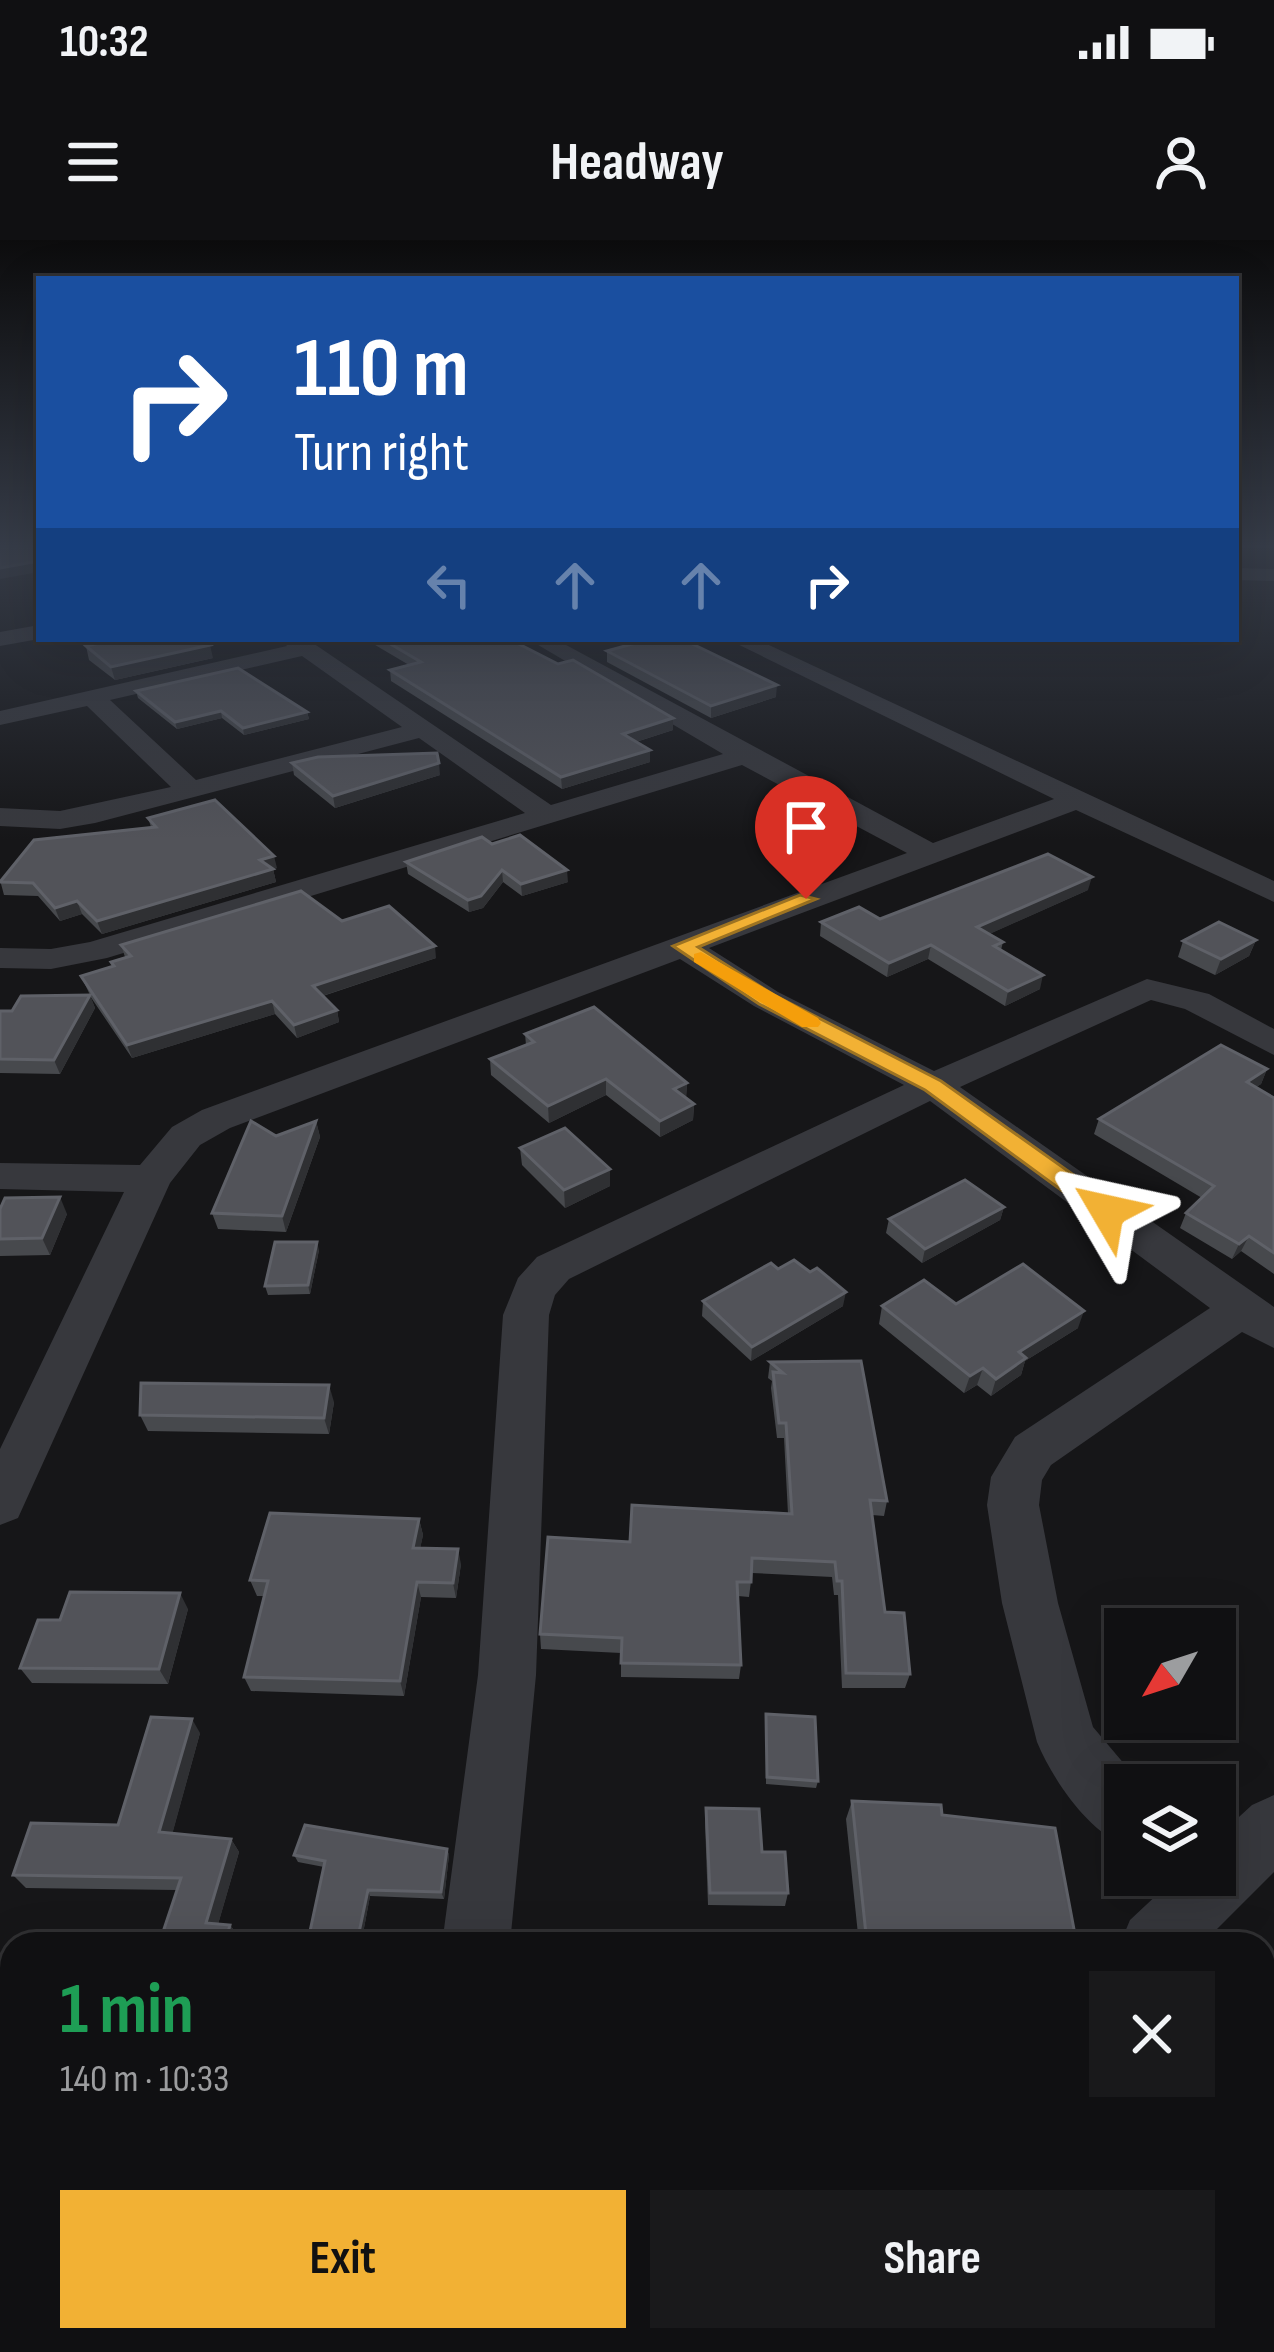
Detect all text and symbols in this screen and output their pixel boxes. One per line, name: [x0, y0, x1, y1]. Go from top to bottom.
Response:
text: 10:32: [60, 15, 148, 70]
icon: menu: [60, 129, 126, 195]
icon: person: [1148, 129, 1214, 195]
text: Headway: [550, 130, 724, 195]
text: 110 m: [294, 319, 469, 420]
icon: right: [96, 324, 252, 480]
text: Turn right: [294, 421, 469, 486]
icon: left: [416, 552, 482, 618]
icon: ahead: [542, 552, 608, 618]
icon: ahead: [668, 552, 734, 618]
icon: right: [794, 552, 860, 618]
pin: [755, 776, 857, 899]
icon: arrive: [773, 794, 839, 860]
position arrow: [1044, 1148, 1170, 1274]
north arrow: [1104, 1608, 1236, 1740]
map controls: [1104, 1608, 1236, 1896]
button: layers: [1104, 1764, 1236, 1896]
text: 1 min: [60, 1967, 194, 2054]
button: close: [1089, 1971, 1215, 2097]
text: 140 m · 10:33: [60, 2056, 229, 2103]
button: Exit: [60, 2190, 626, 2328]
button: Share: [650, 2190, 1215, 2328]

